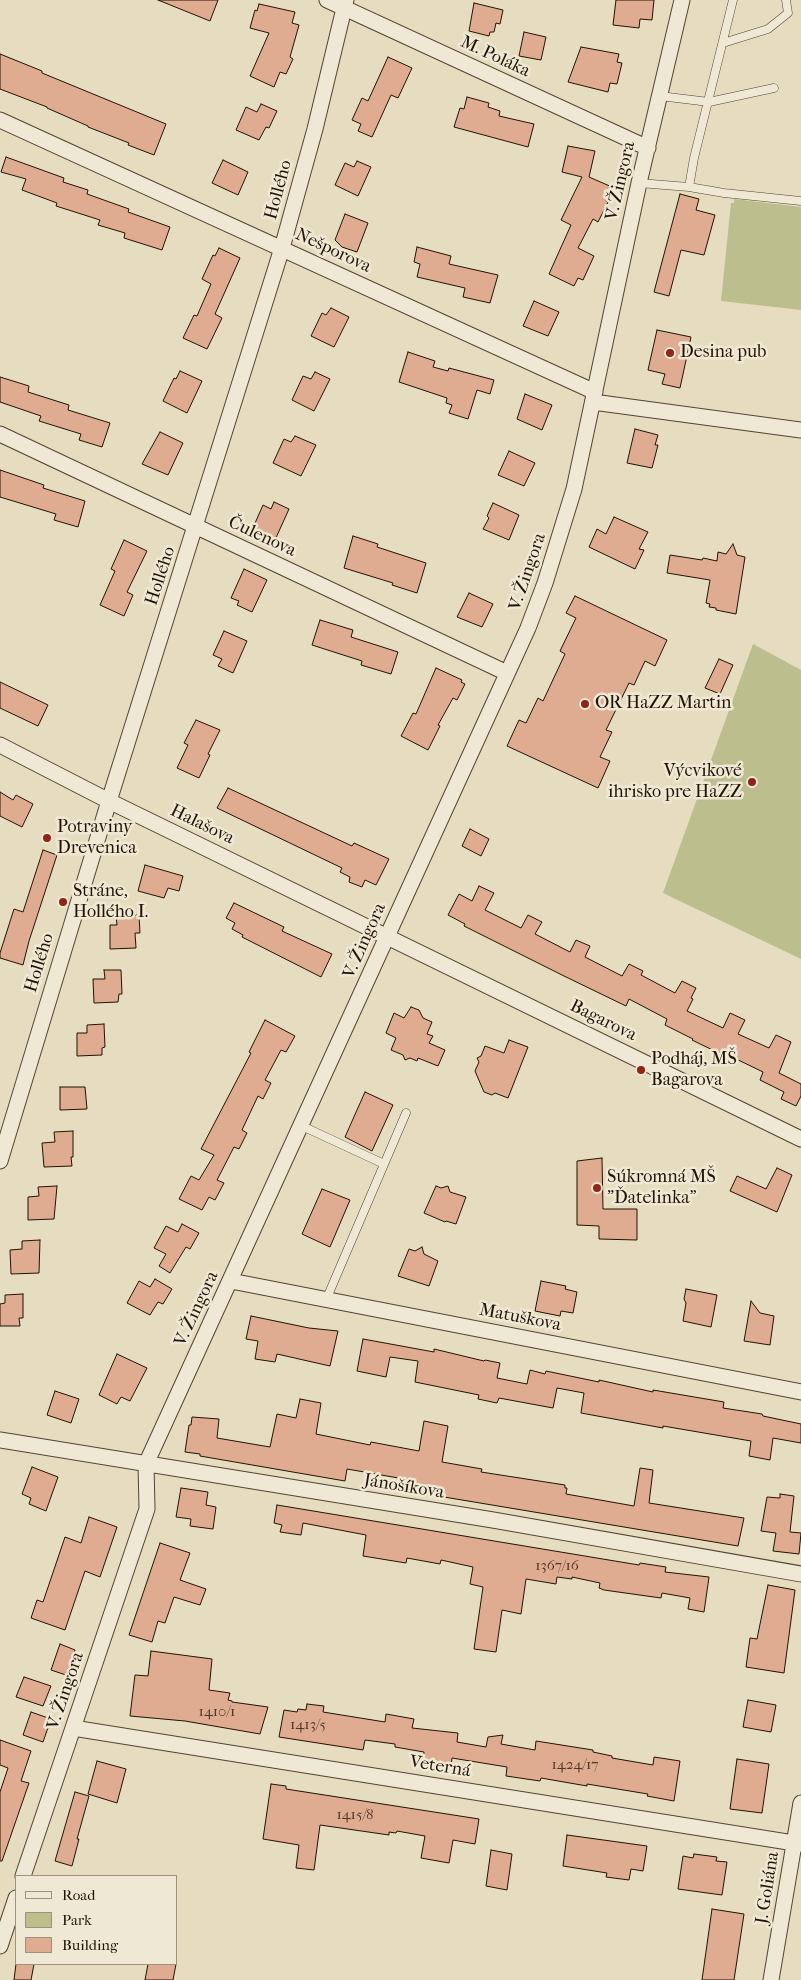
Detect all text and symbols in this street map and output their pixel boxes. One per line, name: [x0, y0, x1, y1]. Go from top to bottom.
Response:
street label: M. Poláka: [457, 32, 533, 82]
street label: V. Žingora: [601, 139, 641, 223]
street label: Hollého: [261, 158, 297, 222]
street label: Nešporova: [292, 224, 374, 278]
place label: Desina pub: [680, 342, 766, 364]
marker: Desina pub: [664, 347, 676, 359]
street label: Čulenova: [225, 512, 299, 562]
street label: V. Žingora: [505, 530, 551, 614]
street label: Hollého: [141, 544, 181, 608]
place label: OR HaZZ Martin: [595, 693, 732, 715]
marker: OR HaZZ Martin: [579, 698, 591, 710]
place label: Výcvikové ihrisko pre HaZZ: [608, 761, 742, 804]
marker: Výcvikové ihrisko pre HaZZ: [746, 776, 758, 788]
street label: Halašova: [166, 800, 238, 850]
place label: Potraviny Drevenica: [57, 817, 136, 860]
marker: Potraviny Drevenica: [41, 832, 53, 844]
place label: Stráne, Hollého I.: [73, 881, 148, 924]
marker: Stráne, Hollého I.: [57, 896, 69, 908]
street label: V. Žingora: [339, 900, 391, 982]
street label: Hollého: [21, 931, 59, 995]
street label: Bagarova: [566, 996, 640, 1046]
place label: Podháj, MŠ Bagarova: [651, 1049, 737, 1092]
marker: Podháj, MŠ Bagarova: [635, 1064, 647, 1076]
place label: Súkromná MŠ "Ďatelinka": [607, 1167, 716, 1210]
marker: Súkromná MŠ "Ďatelinka": [591, 1182, 603, 1194]
street label: V. Žingora: [170, 1268, 224, 1350]
street label: Matuškova: [477, 1299, 563, 1337]
street label: Jánošíkova: [362, 1470, 446, 1504]
house number: 1367/16: [535, 1557, 579, 1575]
street label: V. Žingora: [43, 1649, 89, 1733]
house number: 1410/1: [199, 1703, 235, 1721]
house number: 1413/5: [290, 1716, 326, 1734]
street label: Veterná: [408, 1752, 472, 1782]
house number: 1424/17: [551, 1756, 599, 1774]
house number: 1415/8: [336, 1806, 374, 1824]
street label: J. Goliána: [752, 1850, 784, 1926]
legend: [15, 1875, 178, 1965]
text: Road: [62, 1886, 95, 1904]
text: Park: [62, 1911, 92, 1929]
text: Building: [62, 1936, 118, 1954]

